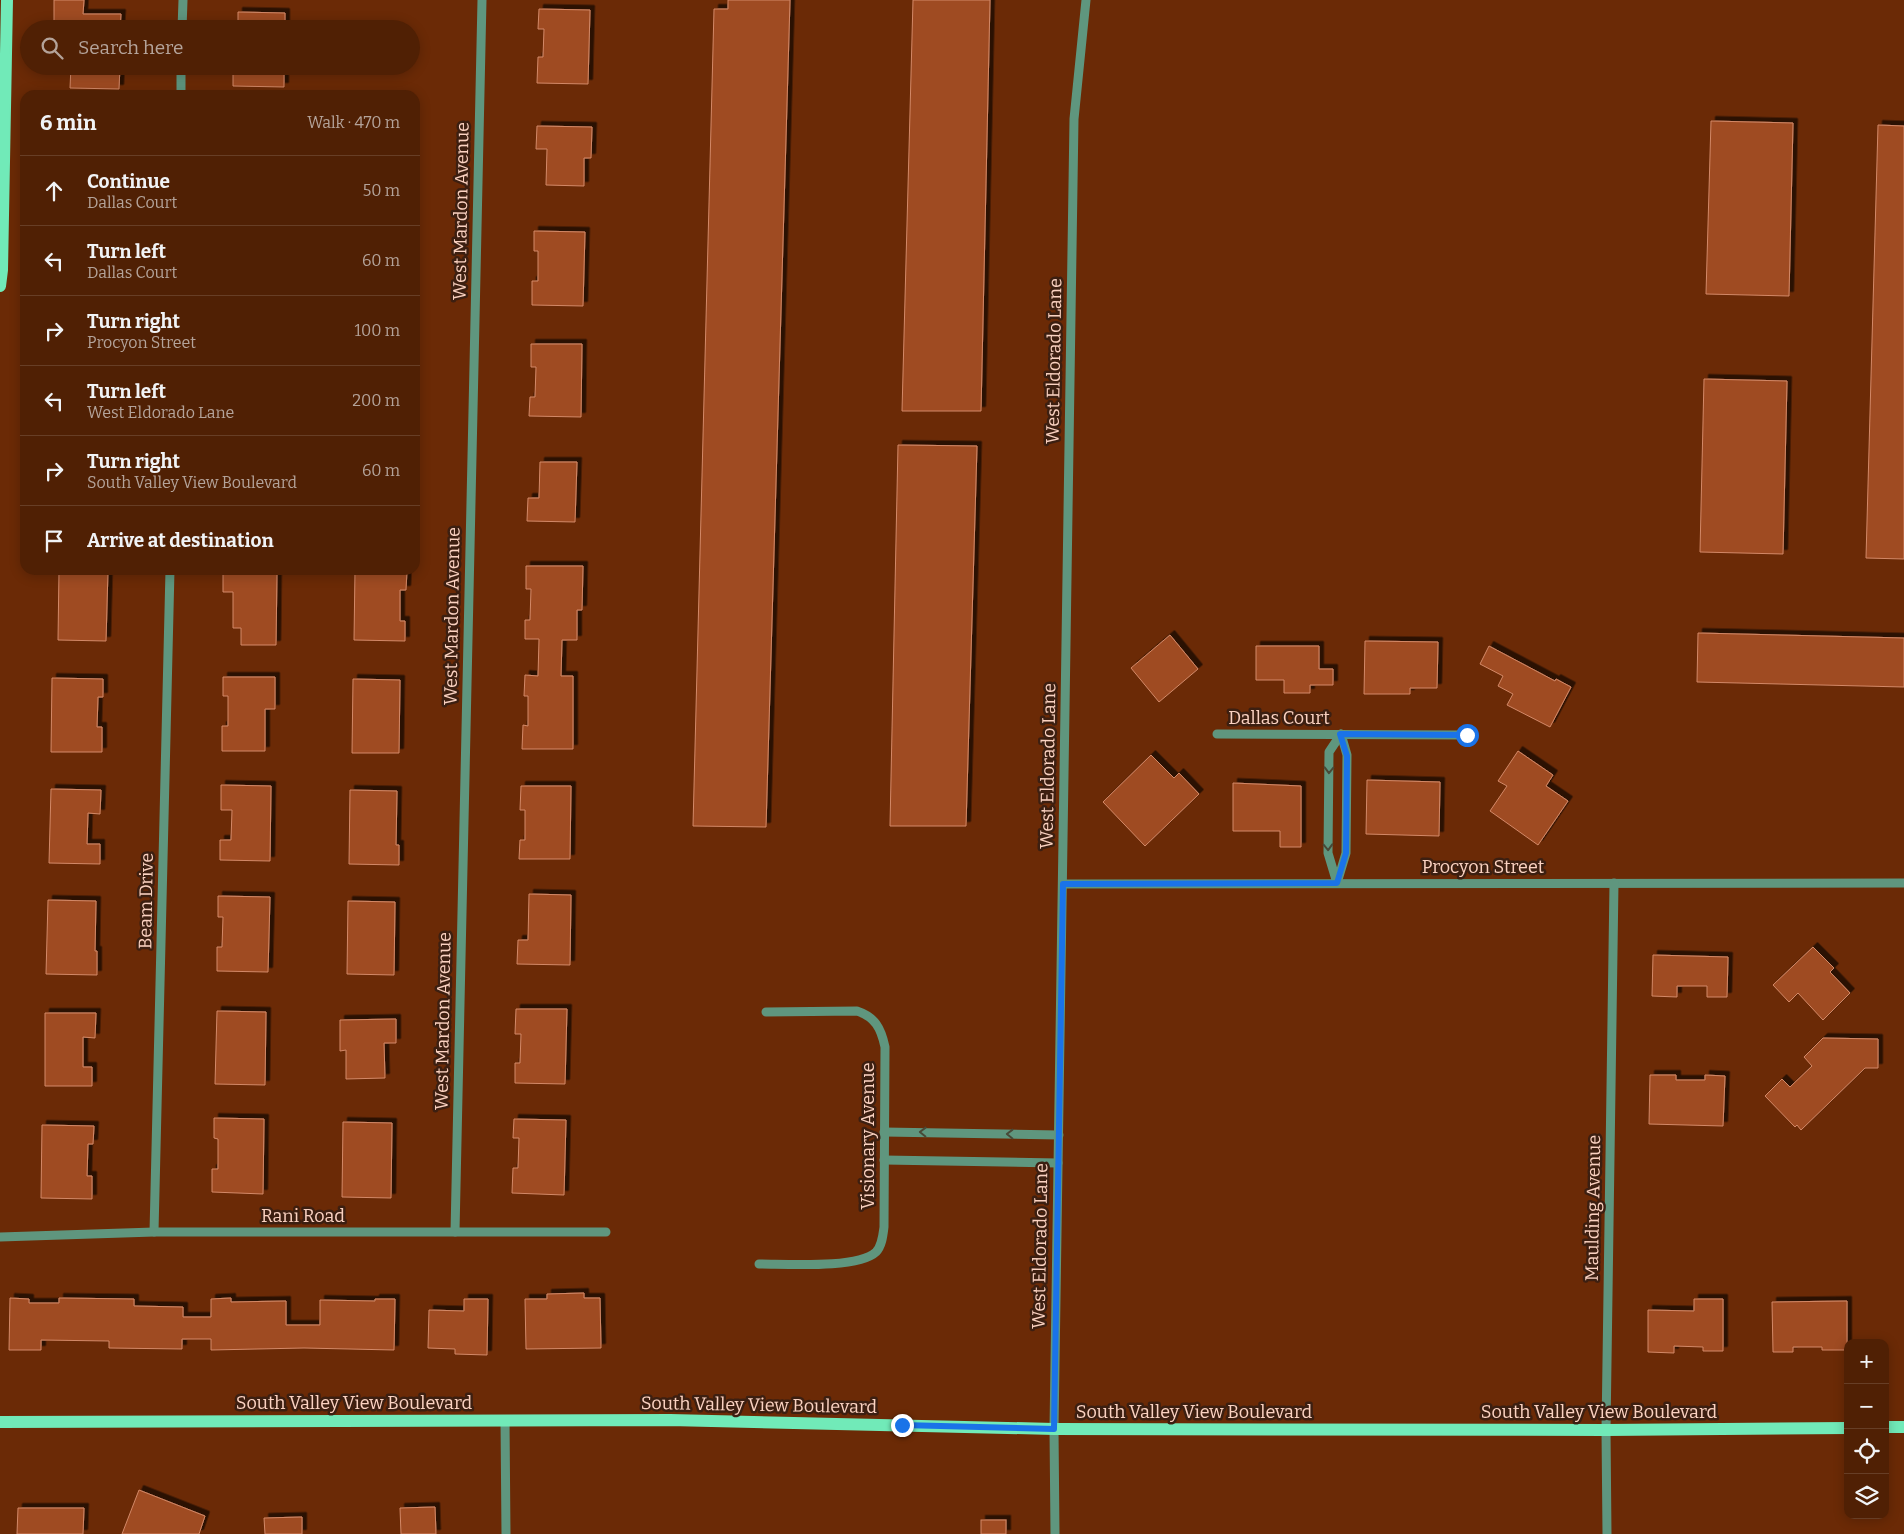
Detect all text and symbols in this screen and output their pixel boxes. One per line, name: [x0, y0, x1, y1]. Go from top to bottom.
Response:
search box: [20, 20, 420, 75]
icon: search: [38, 34, 66, 62]
text: Search here: [78, 36, 183, 59]
text: 6 min: [40, 110, 96, 136]
text: Walk · 470 m: [307, 113, 400, 132]
street label: West Mardon Avenue: [448, 122, 474, 300]
text: Continue: [87, 170, 170, 193]
icon: ahead: [40, 177, 68, 205]
text: 50 m: [363, 181, 400, 200]
text: Dallas Court: [87, 193, 177, 212]
text: Turn left: [87, 240, 166, 263]
icon: left: [40, 247, 68, 275]
text: 60 m: [362, 251, 400, 270]
text: Dallas Court: [87, 263, 177, 282]
street label: West Eldorado Lane: [1042, 278, 1066, 444]
text: Turn right: [87, 310, 180, 333]
icon: right: [40, 317, 68, 345]
text: 100 m: [355, 321, 400, 340]
text: Procyon Street: [87, 333, 196, 352]
text: Turn left: [87, 380, 166, 403]
icon: left: [40, 387, 68, 415]
text: 200 m: [352, 391, 400, 410]
text: West Eldorado Lane: [87, 403, 234, 422]
text: Turn right: [87, 450, 180, 473]
icon: right: [40, 457, 68, 485]
text: 60 m: [362, 461, 400, 480]
text: South Valley View Boulevard: [87, 473, 297, 492]
icon: arrive: [40, 527, 68, 555]
street label: West Mardon Avenue: [439, 527, 465, 705]
text: Arrive at destination: [87, 529, 274, 552]
street label: West Eldorado Lane: [1036, 683, 1060, 849]
street label: Dallas Court: [1228, 707, 1330, 729]
route start: [1456, 724, 1479, 747]
one-way arrow: [1324, 766, 1334, 774]
one-way arrow: [1323, 843, 1334, 851]
street label: Beam Drive: [134, 853, 158, 949]
street label: Procyon Street: [1422, 856, 1545, 878]
street label: West Mardon Avenue: [430, 932, 456, 1110]
street label: Visionary Avenue: [857, 1062, 879, 1210]
one-way arrow: [919, 1127, 926, 1137]
one-way arrow: [1006, 1129, 1014, 1139]
street label: Maulding Avenue: [1581, 1135, 1605, 1281]
street label: West Eldorado Lane: [1028, 1163, 1052, 1329]
street label: Rani Road: [261, 1205, 345, 1227]
map controls: [1844, 1339, 1889, 1519]
button: +: [1844, 1339, 1889, 1384]
button: −: [1844, 1384, 1889, 1429]
street label: South Valley View Boulevard: [236, 1392, 472, 1414]
street label: South Valley View Boulevard: [641, 1392, 878, 1418]
street label: South Valley View Boulevard: [1076, 1401, 1312, 1423]
street label: South Valley View Boulevard: [1481, 1401, 1717, 1423]
route end: [891, 1414, 914, 1437]
button: locate: [1844, 1429, 1889, 1474]
button: layers: [1844, 1474, 1889, 1519]

